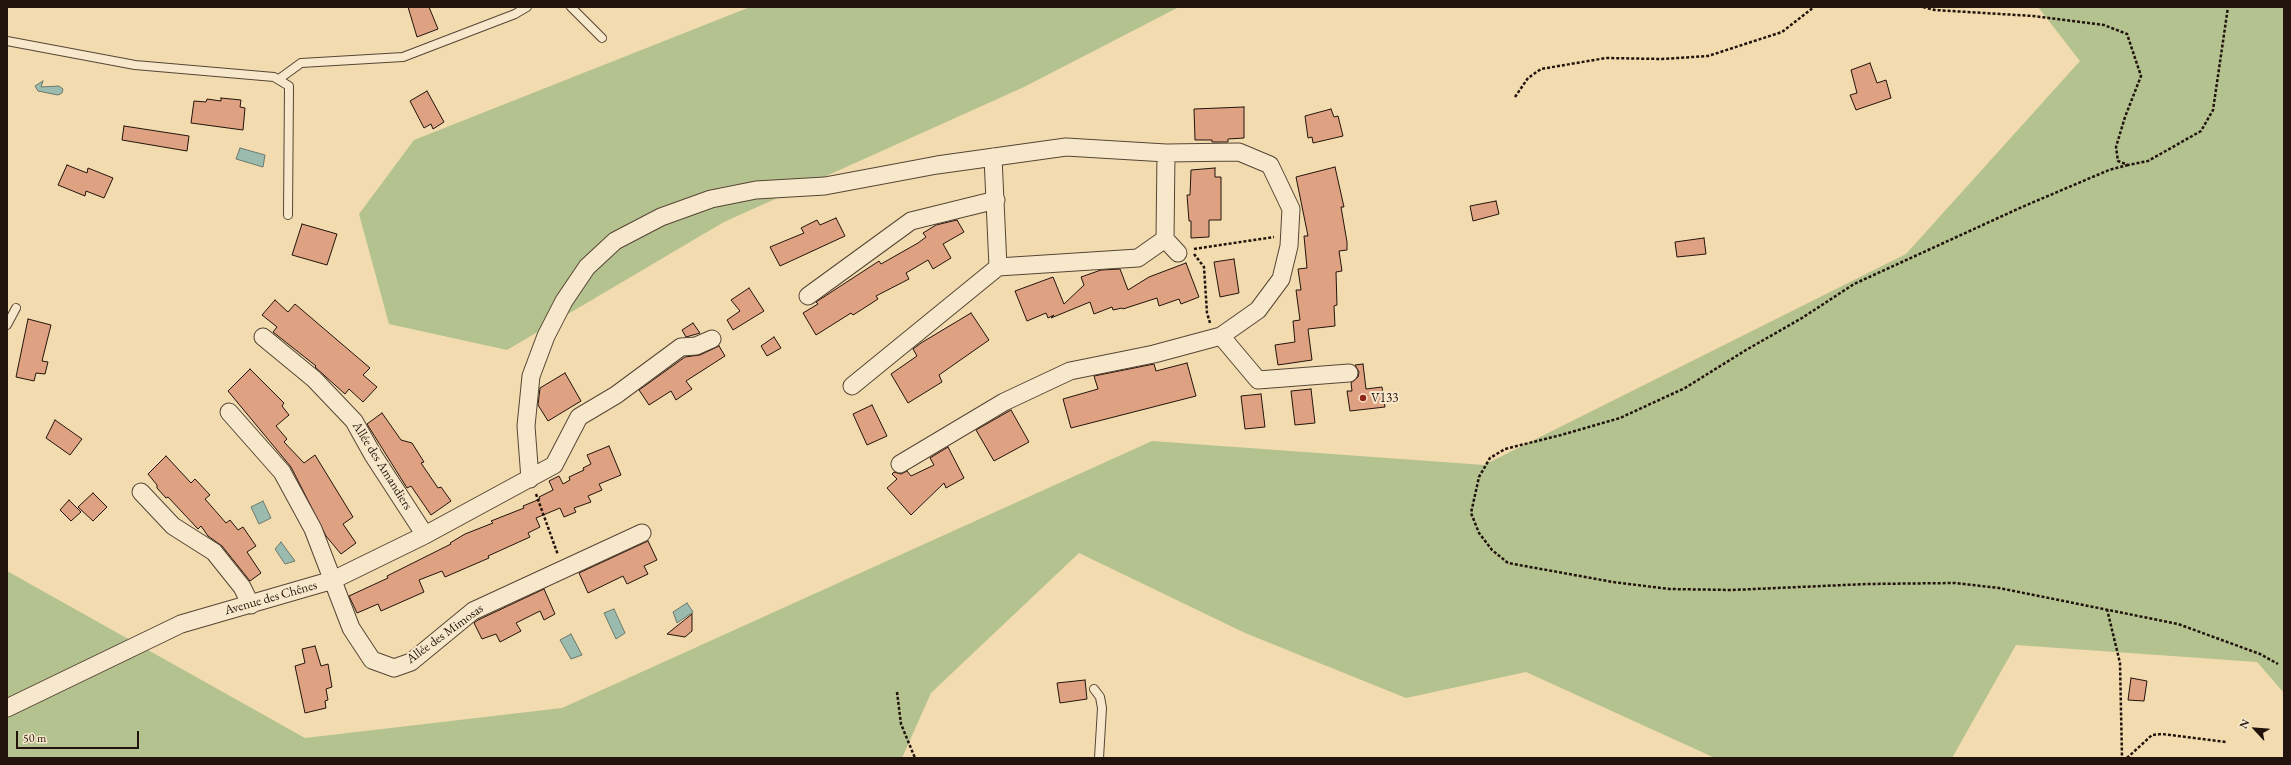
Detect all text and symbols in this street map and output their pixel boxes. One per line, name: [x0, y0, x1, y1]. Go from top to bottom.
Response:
place label: V133: [1371, 390, 1398, 406]
marker: V133: [1358, 393, 1368, 403]
street label: Allée des Amandiers: [349, 419, 415, 513]
street label: Avenue des Chênes: [223, 577, 319, 619]
street label: Allée des Mimosas: [403, 601, 487, 667]
north arrow: [2235, 709, 2275, 749]
text: N: [2236, 717, 2252, 731]
scale bar: [18, 723, 141, 749]
text: 50 m: [23, 730, 46, 746]

